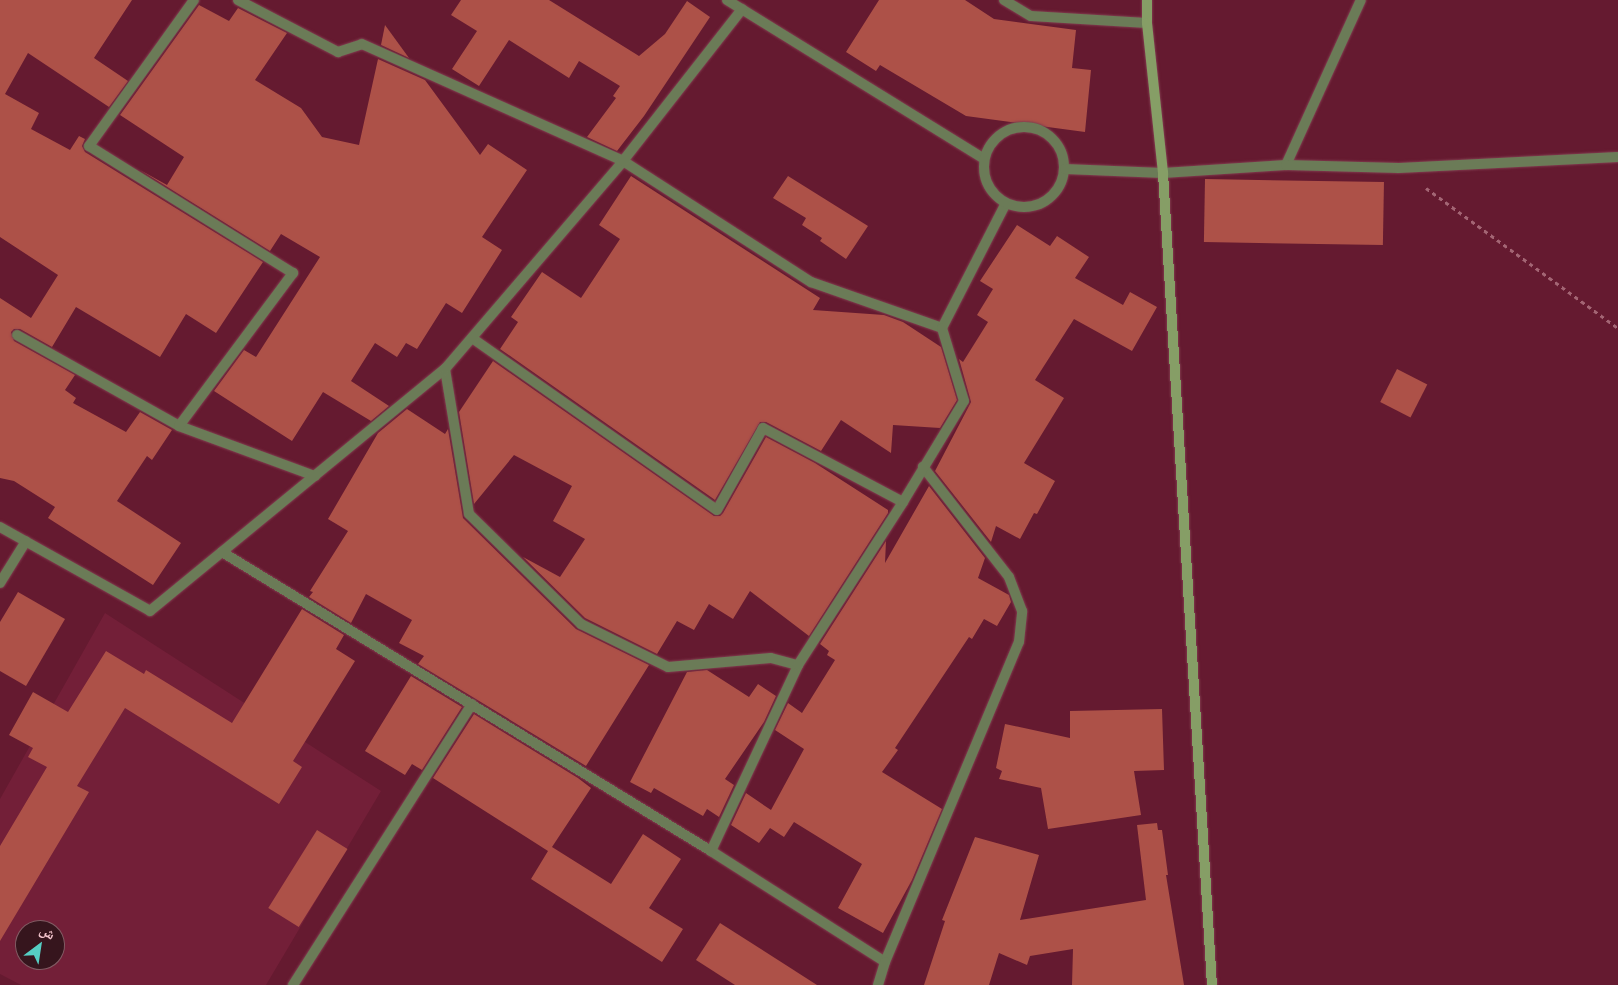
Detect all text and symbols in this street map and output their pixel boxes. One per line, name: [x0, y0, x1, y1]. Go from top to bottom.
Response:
north arrow: [15, 920, 65, 970]
text: ش: [37, 921, 58, 944]

